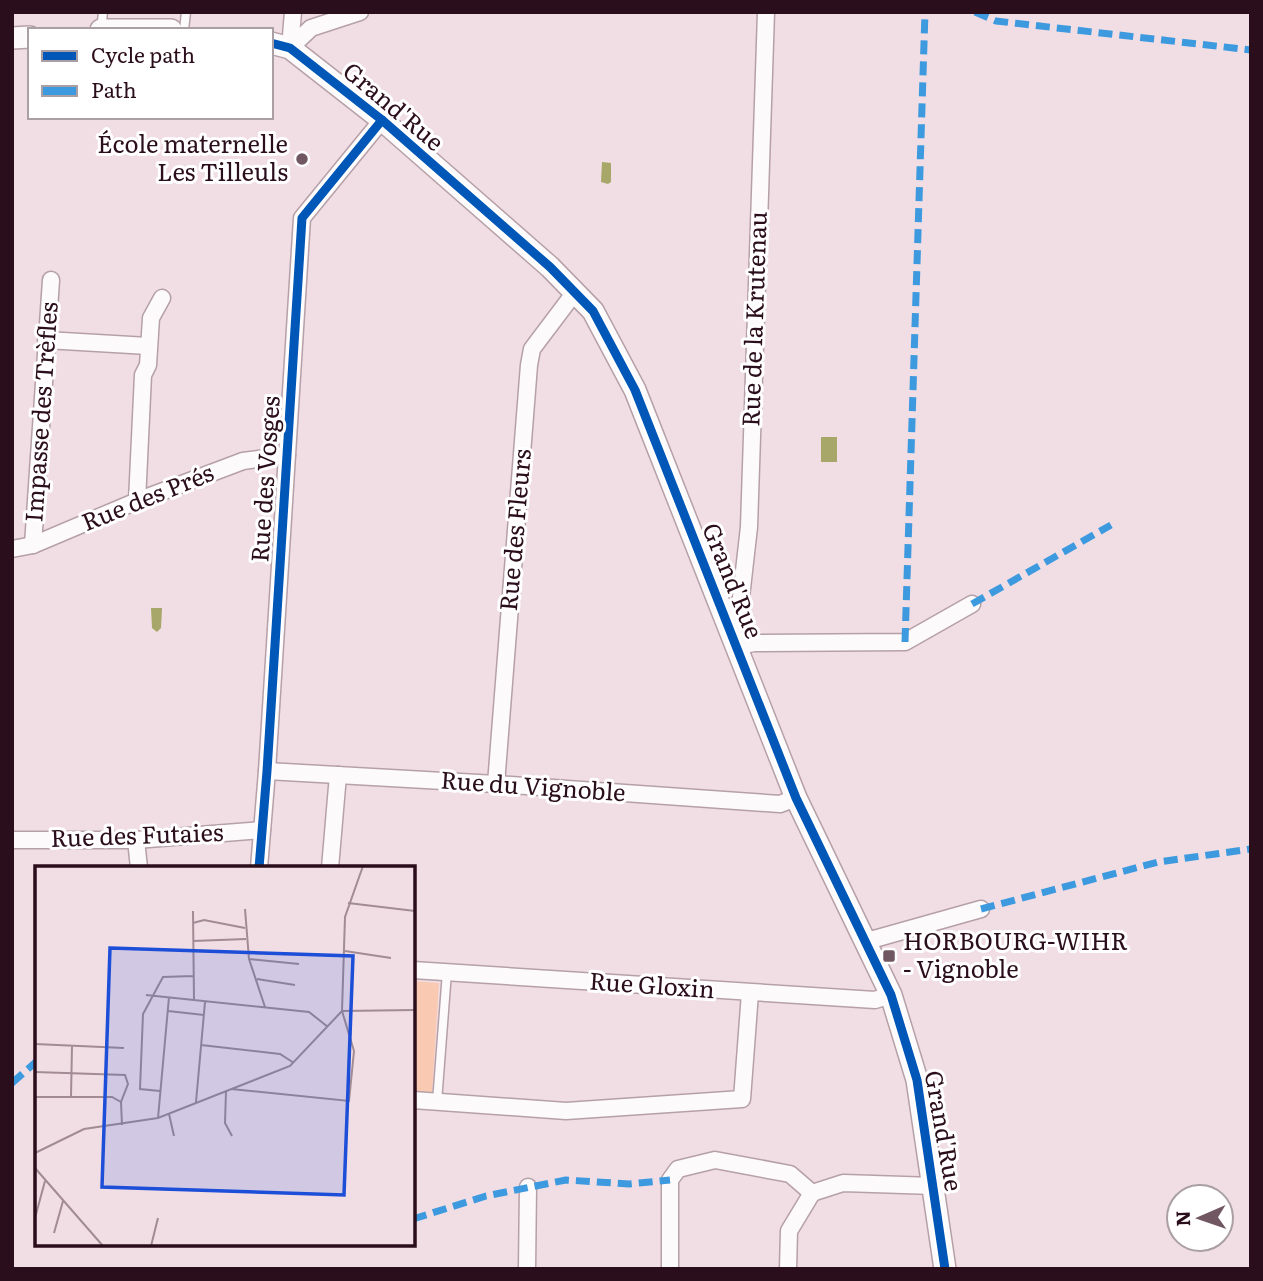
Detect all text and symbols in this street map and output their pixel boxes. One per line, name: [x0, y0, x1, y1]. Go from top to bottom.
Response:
legend: [28, 28, 273, 119]
text: Cycle path: [91, 38, 195, 69]
street label: Grand'Rue: [337, 52, 453, 158]
text: Path: [91, 73, 137, 104]
place label: École maternelle Les Tilleuls: [97, 125, 288, 188]
marker: École maternelle Les Tilleuls: [294, 151, 310, 167]
street label: Rue de la Krutenau: [731, 211, 774, 427]
street label: Impasse des Trèfles: [14, 300, 65, 523]
street label: Rue des Vosges: [240, 394, 287, 563]
street label: Rue des Fleurs: [489, 447, 538, 612]
street label: Rue des Prés: [76, 453, 218, 538]
street label: Grand'Rue: [695, 517, 773, 643]
street label: Rue du Vignoble: [439, 761, 627, 808]
street label: Rue des Futaies: [50, 813, 224, 854]
inset map: [35, 866, 415, 1246]
place label: HORBOURG-WIHR - Vignoble: [903, 922, 1128, 985]
marker: HORBOURG-WIHR - Vignoble: [881, 948, 897, 964]
street label: Rue Gloxin: [588, 962, 716, 1005]
street label: Grand'Rue: [918, 1067, 973, 1194]
north arrow: [1165, 1183, 1235, 1253]
text: N: [1168, 1210, 1196, 1227]

